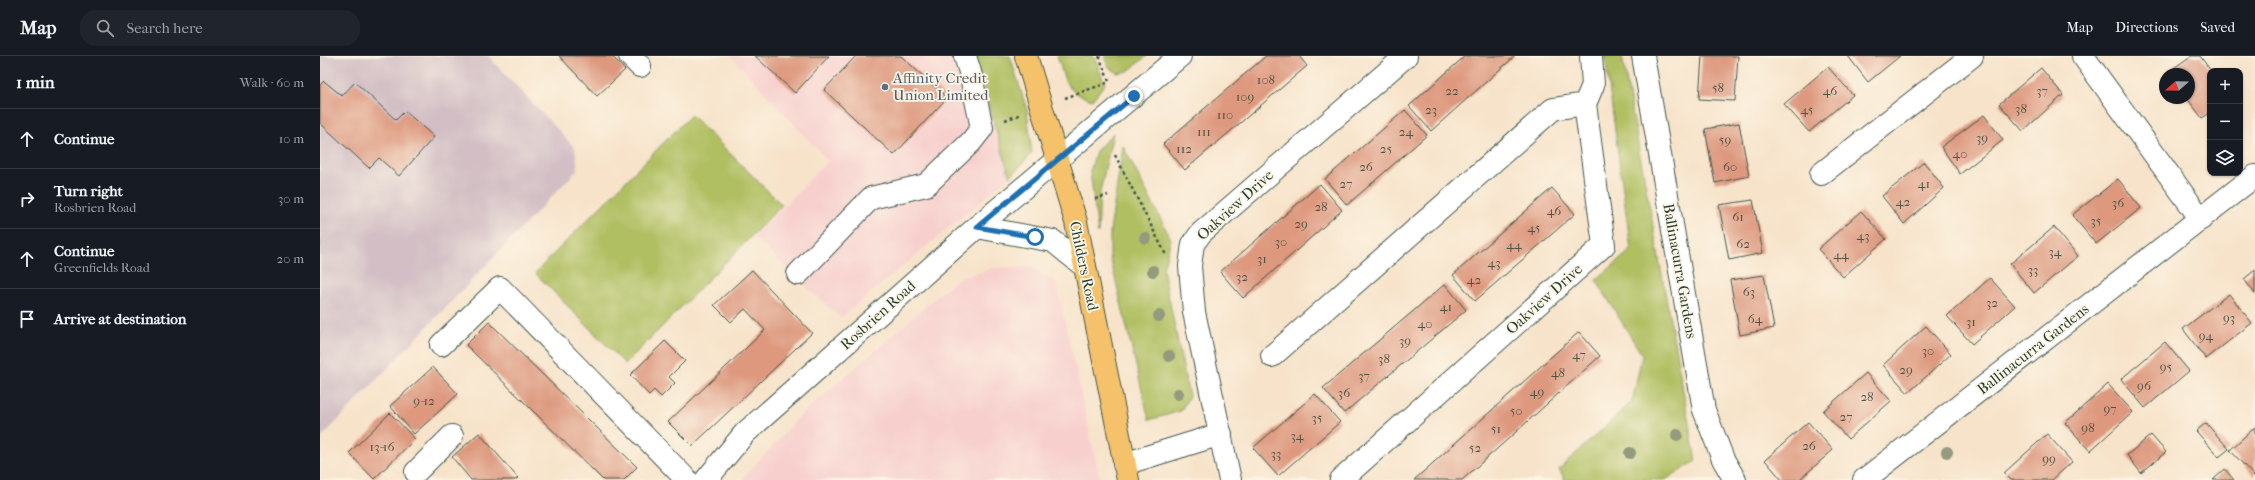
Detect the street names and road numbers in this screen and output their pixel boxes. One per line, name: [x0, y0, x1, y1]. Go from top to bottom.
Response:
street label: Oakview Drive: [1193, 166, 1277, 244]
street label: Ballinacurra Gardens: [1659, 202, 1701, 340]
street label: Childers Road: [1066, 220, 1102, 313]
street label: Oakview Drive: [1502, 260, 1586, 338]
street label: Rosbrien Road: [837, 276, 920, 353]
street label: Ballinacurra Gardens: [1974, 300, 2093, 398]

